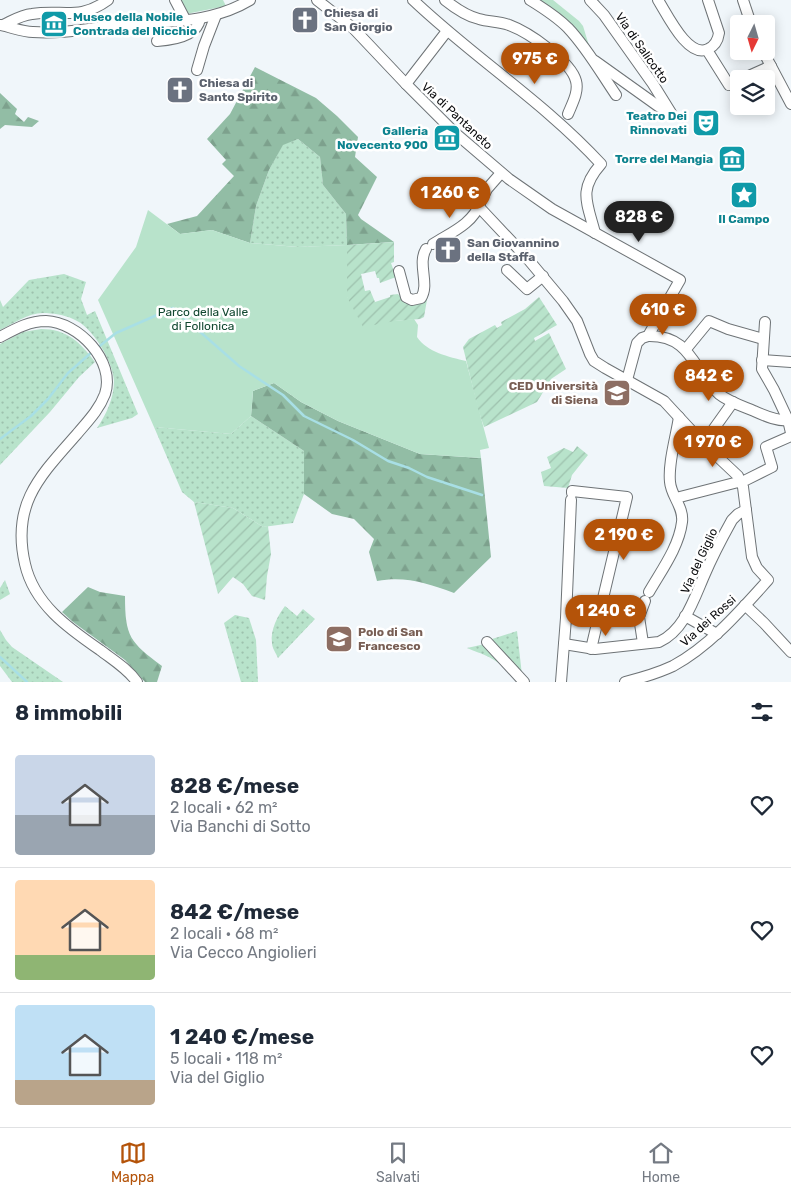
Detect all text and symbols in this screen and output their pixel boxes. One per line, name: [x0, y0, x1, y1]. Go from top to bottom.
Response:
church icon: Chiesa di San Giorgio: [290, 5, 320, 35]
place label: Chiesa di San Giorgio: [324, 6, 392, 34]
museum icon: Museo della Nobile Contrada del Nicchio: [39, 9, 69, 39]
place label: Museo della Nobile Contrada del Nicchio: [73, 10, 197, 38]
street label: Via di Salicotto: [612, 10, 672, 86]
north arrow: [730, 15, 775, 60]
map controls: [730, 15, 775, 115]
pin: 975 €: [500, 42, 570, 85]
text: 975 €: [512, 49, 558, 68]
button: layers: [730, 70, 775, 115]
church icon: Chiesa di Santo Spirito: [165, 75, 195, 105]
place label: Chiesa di Santo Spirito: [199, 76, 278, 104]
street label: Via di Pantaneto: [419, 80, 495, 152]
theatre icon: Teatro Dei Rinnovati: [691, 108, 721, 138]
place label: Teatro Dei Rinnovati: [626, 109, 687, 137]
museum icon: Galleria Novecento 900: [432, 123, 462, 153]
place label: Galleria Novecento 900: [337, 124, 428, 152]
museum icon: Torre del Mangia: [717, 144, 747, 174]
place label: Torre del Mangia: [615, 152, 713, 166]
pin: 1 260 €: [404, 176, 496, 219]
place icon: Il Campo: [729, 180, 759, 210]
text: 1 260 €: [420, 183, 480, 202]
pin: 828 €: [604, 200, 674, 243]
text: 828 €: [615, 207, 663, 226]
place label: Il Campo: [718, 212, 770, 226]
church icon: San Giovannino della Staffa: [433, 235, 463, 265]
place label: San Giovannino della Staffa: [467, 236, 559, 264]
pin: 610 €: [628, 294, 698, 336]
text: 610 €: [641, 300, 685, 319]
park label: Parco della Valle di Follonica: [158, 305, 248, 333]
pin: 842 €: [674, 360, 744, 402]
text: 842 €: [685, 366, 733, 385]
school or university icon: CED Università di Siena: [602, 378, 632, 408]
place label: CED Università di Siena: [509, 379, 598, 407]
pin: 1 970 €: [667, 426, 759, 468]
text: 1 970 €: [684, 432, 742, 451]
pin: 2 190 €: [578, 518, 670, 561]
text: 2 190 €: [595, 525, 653, 544]
street label: Via del Giglio: [678, 526, 720, 596]
street label: Via dei Rossi: [677, 592, 739, 650]
pin: 1 240 €: [560, 594, 652, 637]
text: 1 240 €: [576, 601, 636, 620]
school or university icon: Polo di San Francesco: [324, 624, 354, 654]
place label: Polo di San Francesco: [358, 625, 423, 653]
icon: filters: [748, 698, 776, 726]
text: 8 immobili: [15, 700, 122, 725]
text: 828 €/mese: [170, 773, 299, 798]
icon: home: [55, 775, 115, 835]
icon: heart: [748, 791, 776, 819]
text: 2 locali · 62 m²: [170, 798, 278, 817]
text: Via Banchi di Sotto: [170, 817, 311, 836]
text: 842 €/mese: [170, 899, 299, 924]
icon: home: [55, 900, 115, 960]
icon: heart: [748, 916, 776, 944]
text: 2 locali · 68 m²: [170, 924, 278, 943]
text: Via Cecco Angiolieri: [170, 943, 317, 962]
text: 1 240 €/mese: [170, 1024, 314, 1049]
icon: home: [55, 1025, 115, 1085]
icon: heart: [748, 1041, 776, 1069]
text: 5 locali · 118 m²: [170, 1049, 283, 1068]
text: Via del Giglio: [170, 1068, 265, 1087]
tab: Mappa: [111, 1139, 154, 1186]
tab: Salvati: [376, 1139, 420, 1186]
tab: Home: [642, 1139, 680, 1186]

